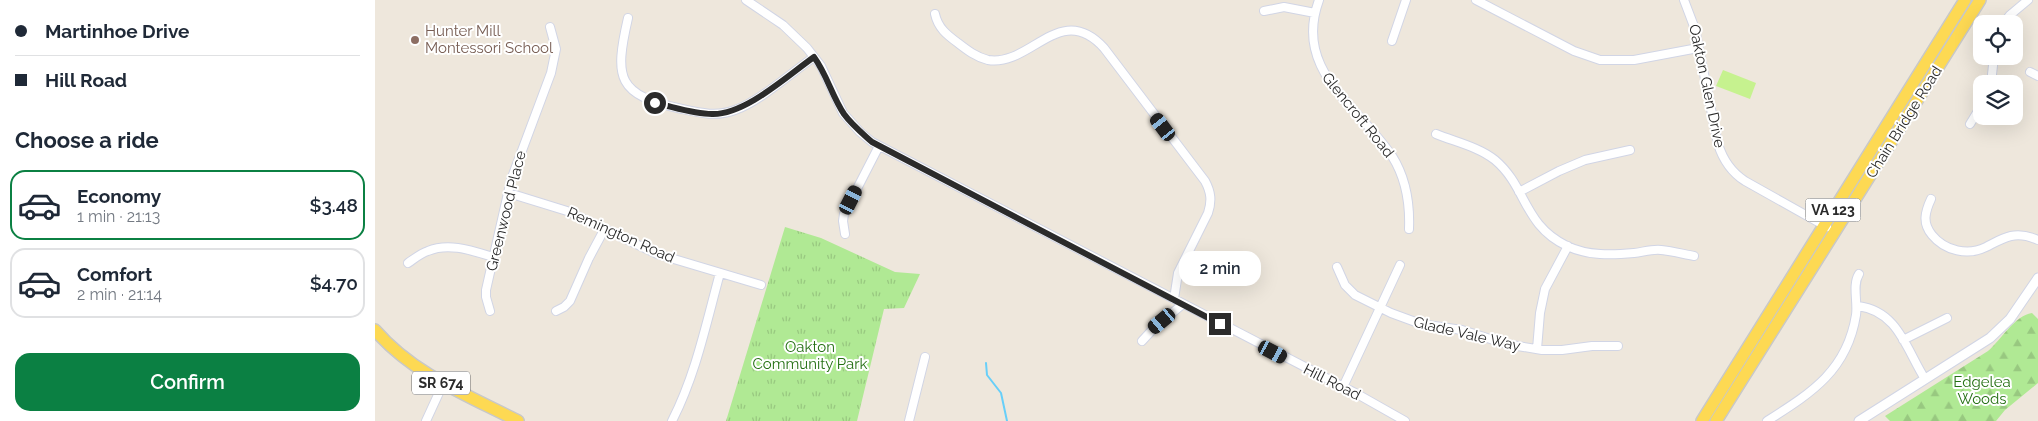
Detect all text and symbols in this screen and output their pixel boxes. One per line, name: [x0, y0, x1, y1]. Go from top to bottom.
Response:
map controls: [1973, 15, 2023, 125]
button: locate: [1973, 15, 2023, 65]
text: Martinhoe Drive: [45, 20, 189, 42]
place label: Hunter Mill Montessori School: [425, 22, 554, 57]
street label: Oakton Glen Drive: [1685, 23, 1729, 150]
marker: Hunter Mill Montessori School: [409, 34, 421, 46]
street label: Chain Bridge Road: [1862, 63, 1946, 181]
text: Hill Road: [45, 69, 127, 91]
street label: Glencroft Road: [1318, 69, 1398, 161]
button: layers: [1973, 75, 2023, 125]
route start: [644, 92, 666, 114]
car: [1147, 111, 1178, 143]
text: Choose a ride: [15, 127, 159, 153]
street label: Greenwood Place: [482, 149, 530, 273]
icon: car: [17, 183, 62, 228]
car: [837, 183, 864, 217]
text: Economy: [77, 185, 161, 207]
text: $3.48: [310, 194, 358, 216]
road number: VA 123: [1805, 198, 1861, 222]
street label: Remington Road: [564, 203, 678, 267]
text: 1 min · 21:13: [77, 207, 160, 226]
callout: 2 min: [1179, 252, 1261, 286]
text: 2 min: [1200, 259, 1241, 278]
icon: car: [17, 261, 62, 306]
text: Comfort: [77, 263, 152, 285]
text: $4.70: [310, 272, 358, 294]
text: 2 min · 21:14: [77, 285, 162, 304]
car: [1145, 306, 1178, 336]
route end: [1209, 313, 1231, 335]
street label: Glade Vale Way: [1412, 313, 1522, 355]
park label: Oakton Community Park: [753, 338, 868, 373]
car: [1256, 338, 1289, 366]
button: Confirm: [15, 353, 360, 411]
street label: Hill Road: [1300, 360, 1364, 404]
road number: SR 674: [412, 372, 470, 394]
park label: Edgelea Woods: [1953, 373, 2011, 408]

